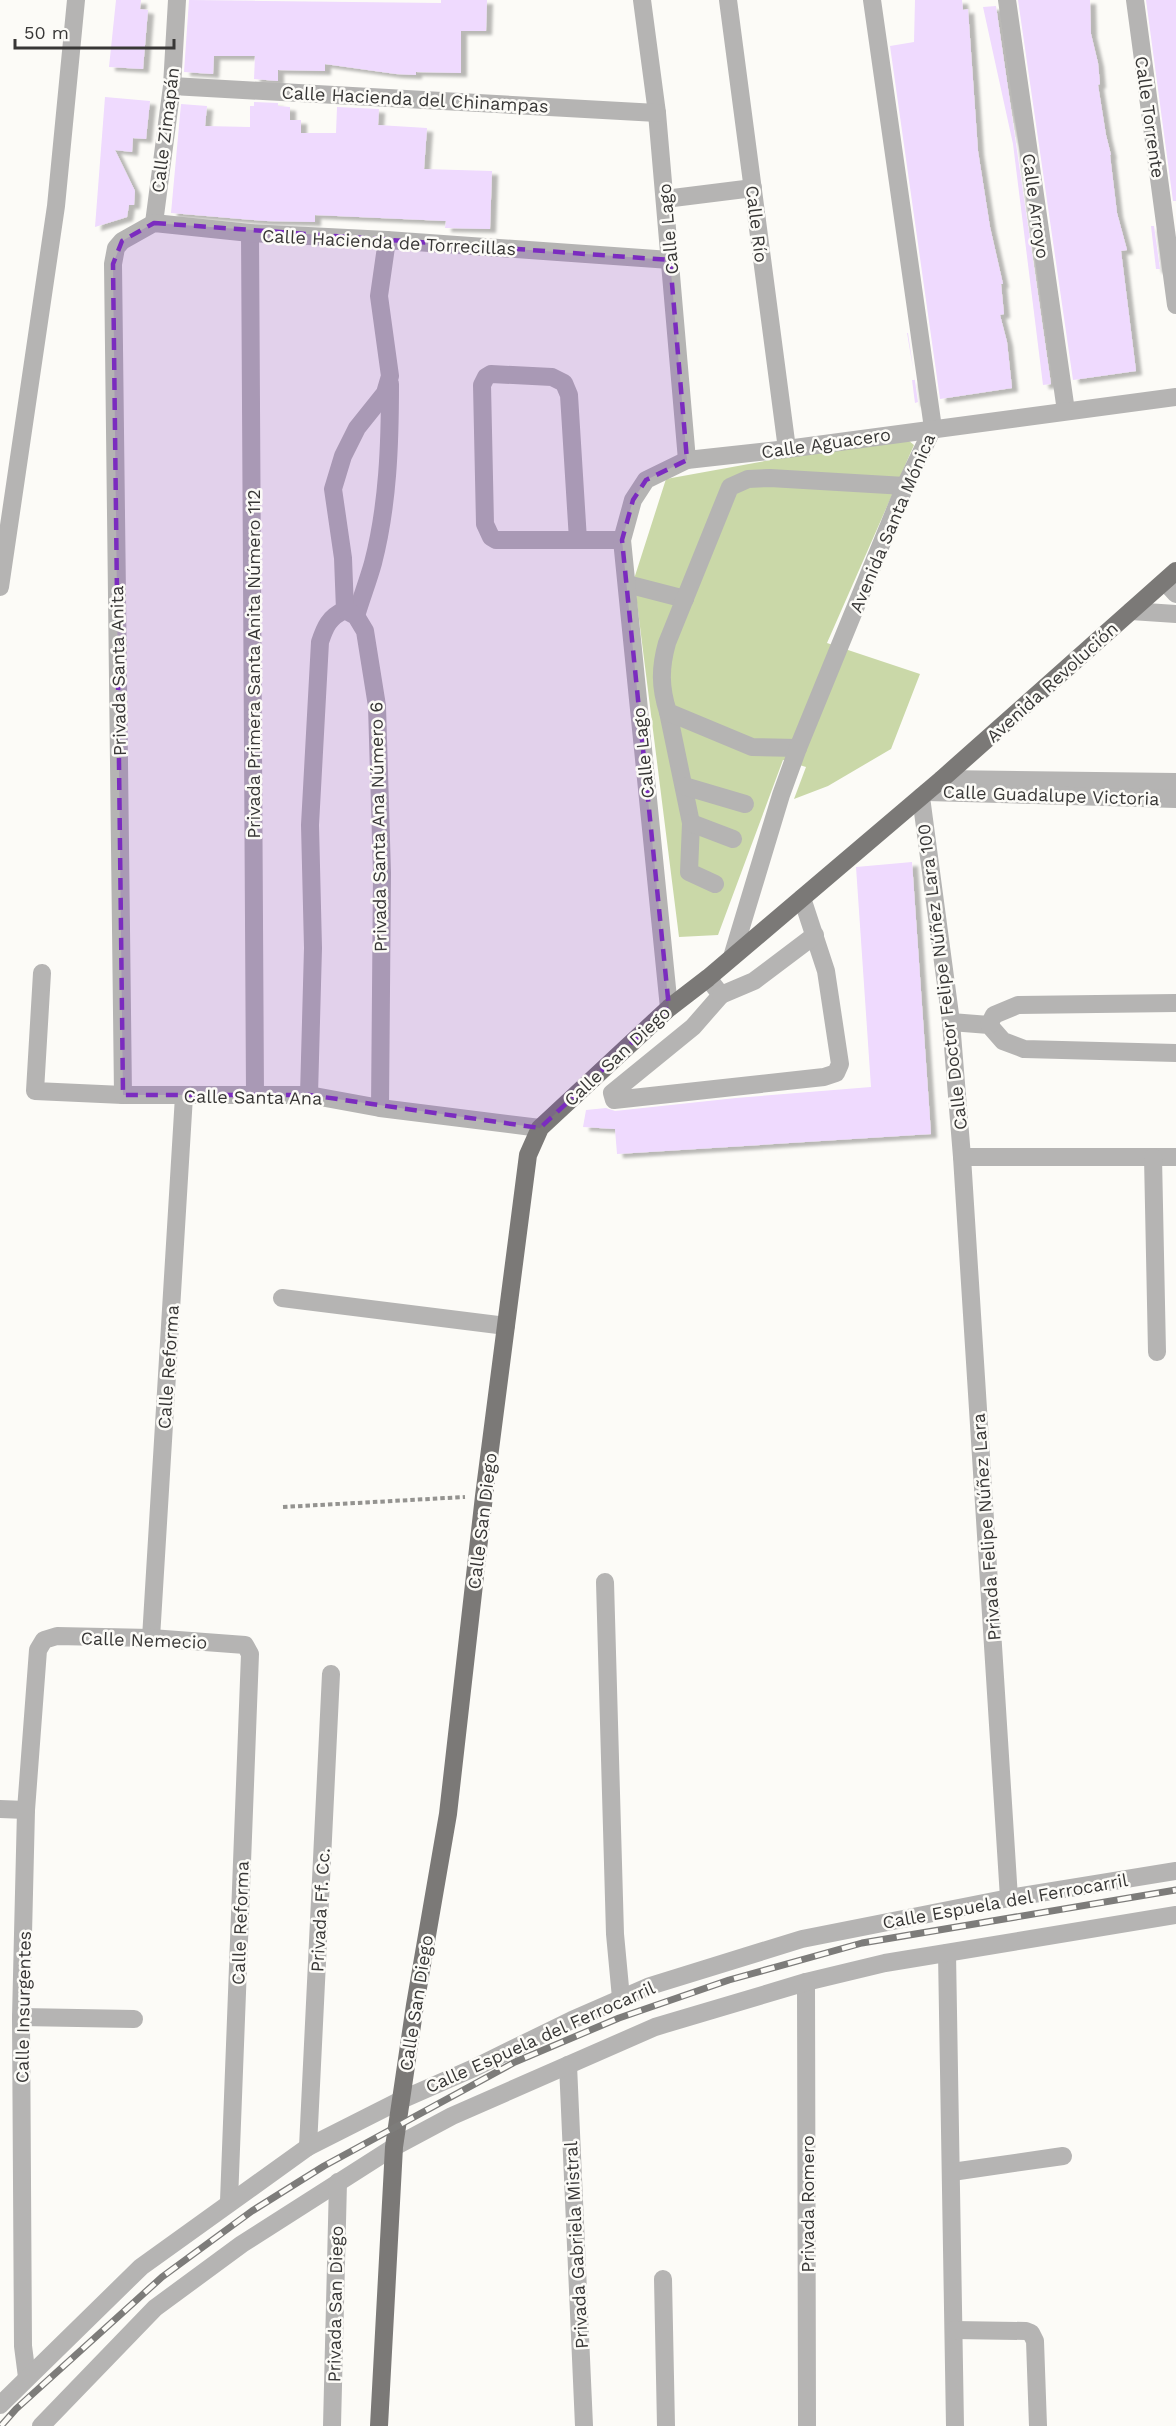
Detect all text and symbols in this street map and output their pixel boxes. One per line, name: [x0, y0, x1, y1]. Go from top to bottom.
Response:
scale bar: [15, 12, 174, 50]
text: 50 m: [24, 22, 69, 43]
street label: Calle Torrente: [1131, 55, 1169, 179]
street label: Calle Zimapán: [147, 66, 183, 194]
street label: Calle Hacienda del Chinampas: [281, 82, 549, 116]
street label: Calle Arroyo: [1018, 152, 1054, 260]
street label: Calle Lago: [654, 183, 682, 275]
street label: Calle Río: [742, 184, 772, 264]
street label: Calle Hacienda de Torrecillas: [261, 225, 517, 259]
street label: Calle Aguacero: [760, 424, 892, 462]
street label: Avenida Santa Mónica: [845, 430, 939, 616]
street label: Privada Primera Santa Anita Número 112: [243, 489, 264, 839]
street label: Privada Santa Anita: [106, 586, 130, 756]
street label: Avenida Revolución: [982, 617, 1122, 747]
street label: Privada Santa Ana Número 6: [365, 702, 391, 952]
street label: Calle Lago: [628, 706, 658, 800]
street label: Calle Guadalupe Victoria: [942, 781, 1160, 809]
street label: Calle Doctor Felipe Núñez Lara 100: [913, 823, 971, 1131]
street label: Calle San Diego: [560, 1001, 674, 1111]
street label: Calle Santa Ana: [184, 1085, 322, 1109]
street label: Calle Reforma: [153, 1304, 183, 1430]
street label: Privada Felipe Núñez Lara: [968, 1413, 1004, 1641]
street label: Calle San Diego: [463, 1452, 501, 1590]
street label: Calle Nemecio: [80, 1627, 208, 1653]
street label: Privada Ff. Cc.: [306, 1847, 334, 1973]
street label: Calle Reforma: [227, 1860, 253, 1986]
street label: Calle Espuela del Ferrocarril: [881, 1869, 1130, 1933]
street label: Calle Insurgentes: [11, 1931, 35, 2083]
street label: Calle San Diego: [395, 1934, 437, 2072]
street label: Calle Espuela del Ferrocarril: [422, 1977, 658, 2097]
street label: Privada Romero: [797, 2135, 818, 2273]
street label: Privada Gabriela Mistral: [560, 2140, 592, 2349]
street label: Privada San Diego: [323, 2225, 347, 2383]

